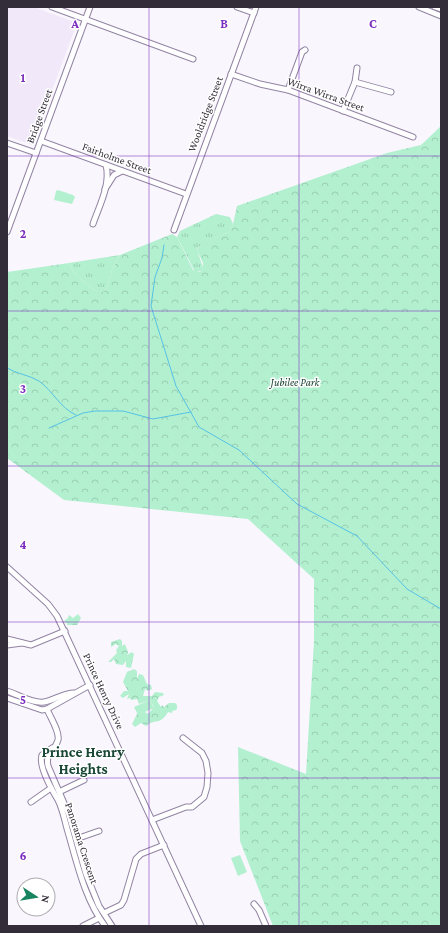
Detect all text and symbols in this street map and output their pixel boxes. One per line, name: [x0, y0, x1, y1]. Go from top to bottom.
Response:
text: A: [70, 16, 79, 31]
text: B: [220, 16, 228, 31]
text: C: [369, 16, 377, 31]
text: 1: [21, 70, 26, 85]
street label: Wooldridge Street: [185, 74, 226, 154]
street label: Wirra Wirra Street: [286, 75, 366, 114]
street label: Bridge Street: [24, 87, 55, 145]
street label: Fairholme Street: [81, 140, 154, 176]
text: 2: [20, 226, 27, 241]
park label: Jubilee Park: [269, 376, 321, 389]
text: 3: [20, 381, 26, 396]
text: 4: [19, 537, 27, 552]
street label: Prince Henry Drive: [80, 651, 127, 732]
text: 5: [20, 692, 26, 707]
district label: Prince Henry Heights: [41, 744, 125, 777]
street label: Panorama Crescent: [63, 801, 101, 886]
text: 6: [19, 848, 27, 863]
north arrow: [16, 877, 56, 917]
text: N: [39, 894, 52, 904]

